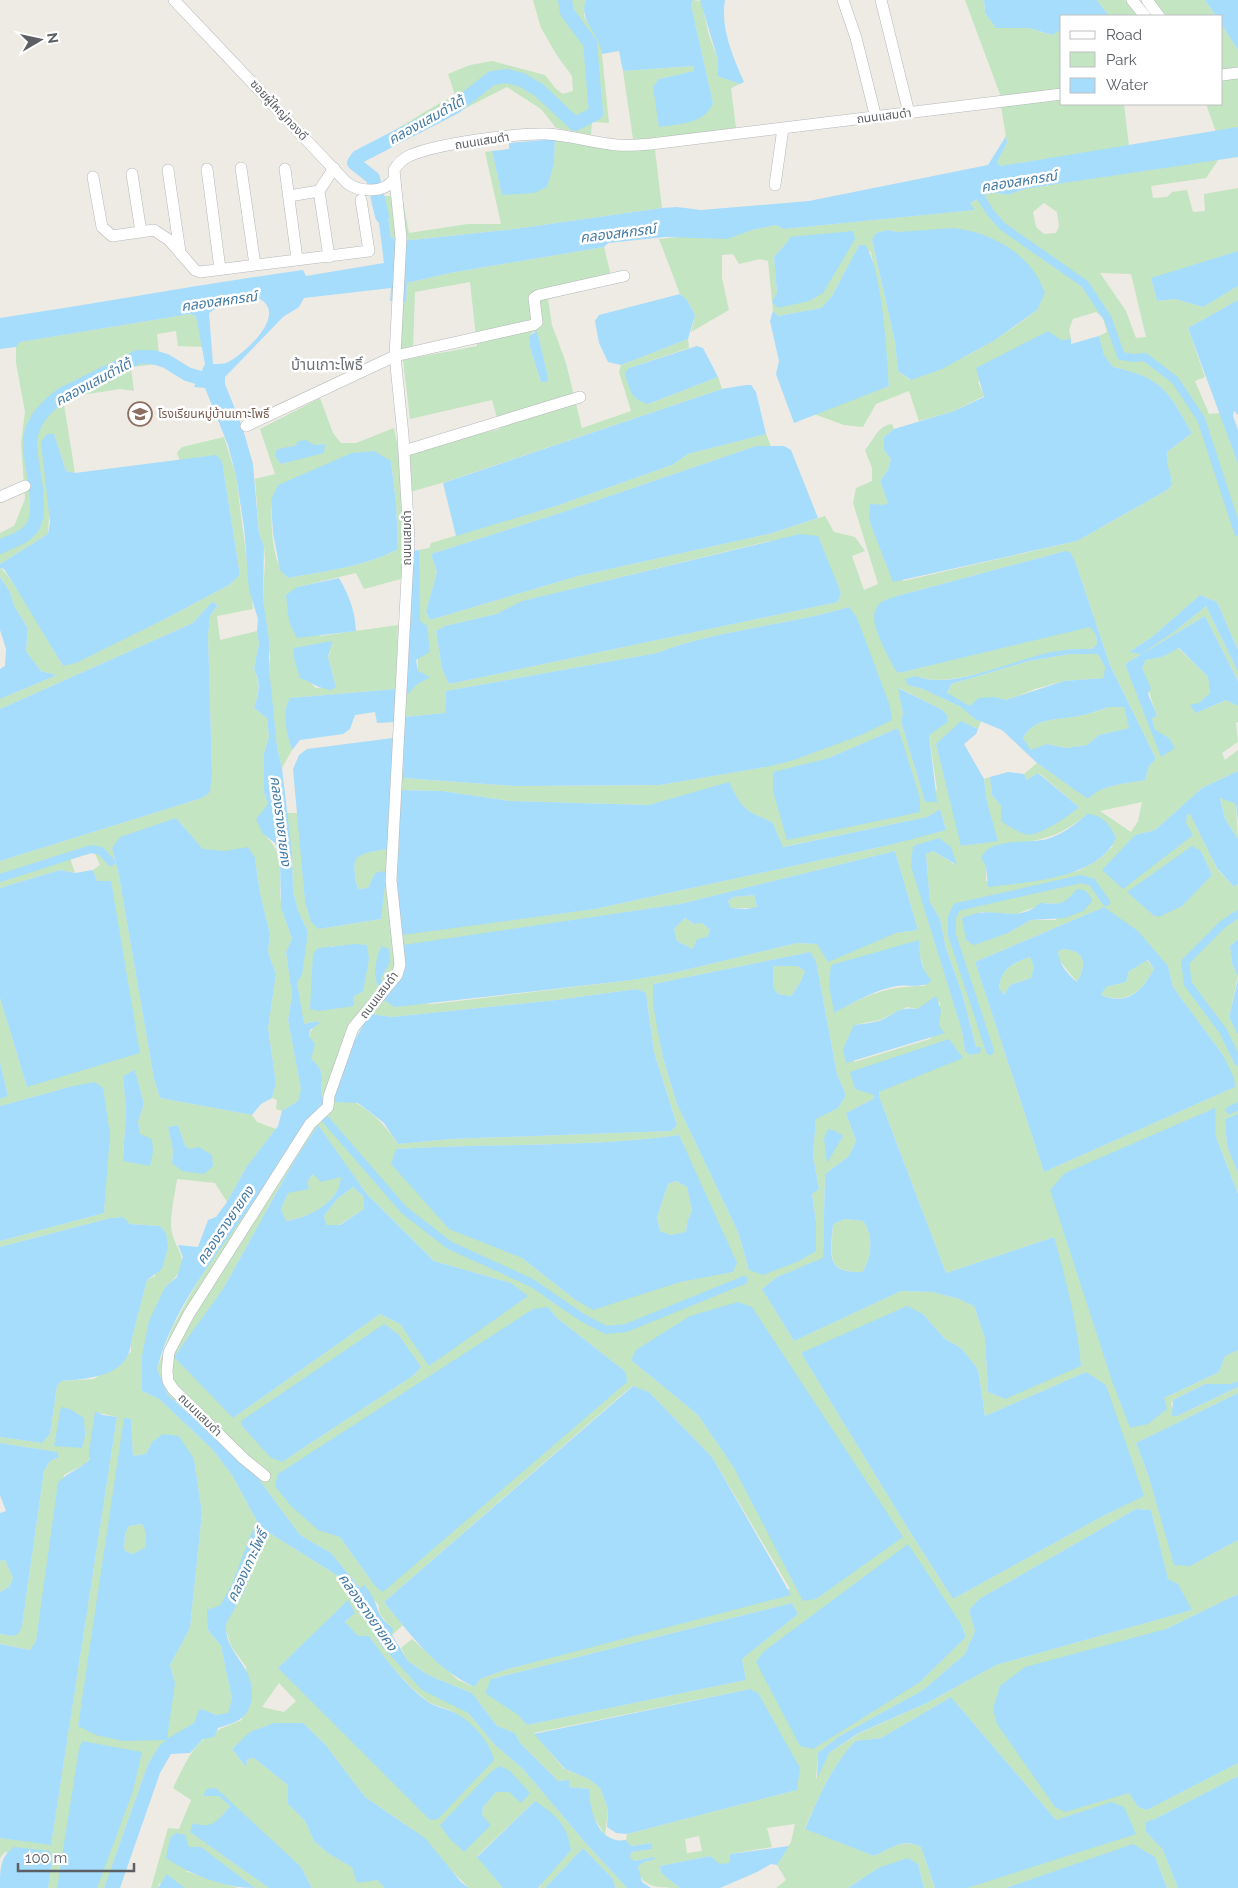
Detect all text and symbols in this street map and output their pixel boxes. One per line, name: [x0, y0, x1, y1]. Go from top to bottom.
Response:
north arrow: [15, 15, 65, 65]
legend: [1060, 15, 1223, 105]
text: Road: [1106, 26, 1142, 44]
text: N: [44, 31, 62, 44]
text: Park: [1106, 51, 1137, 69]
text: Water: [1106, 76, 1149, 94]
street label: ซอยผู้ใหญ่ทองดี: [247, 77, 311, 143]
water label: คลองแสมดำใต้: [386, 92, 468, 147]
street label: ถนนแสมดำ: [856, 106, 912, 126]
street label: ถนนแสมดำ: [454, 130, 510, 152]
water label: คลองสหกรณ์: [980, 167, 1061, 195]
water label: คลองสหกรณ์: [579, 220, 660, 246]
water label: คลองสหกรณ์: [180, 287, 261, 314]
water label: คลองแสมดำใต้: [52, 354, 135, 409]
district label: บ้านเกาะโพธิ์: [291, 356, 363, 374]
school or university icon: โรงเรียนหมู่บ้านเกาะโพธิ์: [127, 401, 153, 427]
place label: โรงเรียนหมู่บ้านเกาะโพธิ์: [158, 407, 270, 421]
street label: ถนนแสมดำ: [400, 510, 414, 566]
water label: คลองรางยายคง: [268, 775, 295, 868]
street label: ถนนแสมดำ: [357, 969, 401, 1021]
water label: คลองรางยายคง: [193, 1182, 258, 1267]
street label: ถนนแสมดำ: [175, 1391, 225, 1439]
water label: คลองเกาะโพธิ์: [223, 1524, 272, 1604]
water label: คลองรางยายคง: [335, 1570, 401, 1655]
scale bar: [18, 1840, 134, 1872]
text: 100 m: [25, 1849, 67, 1867]

